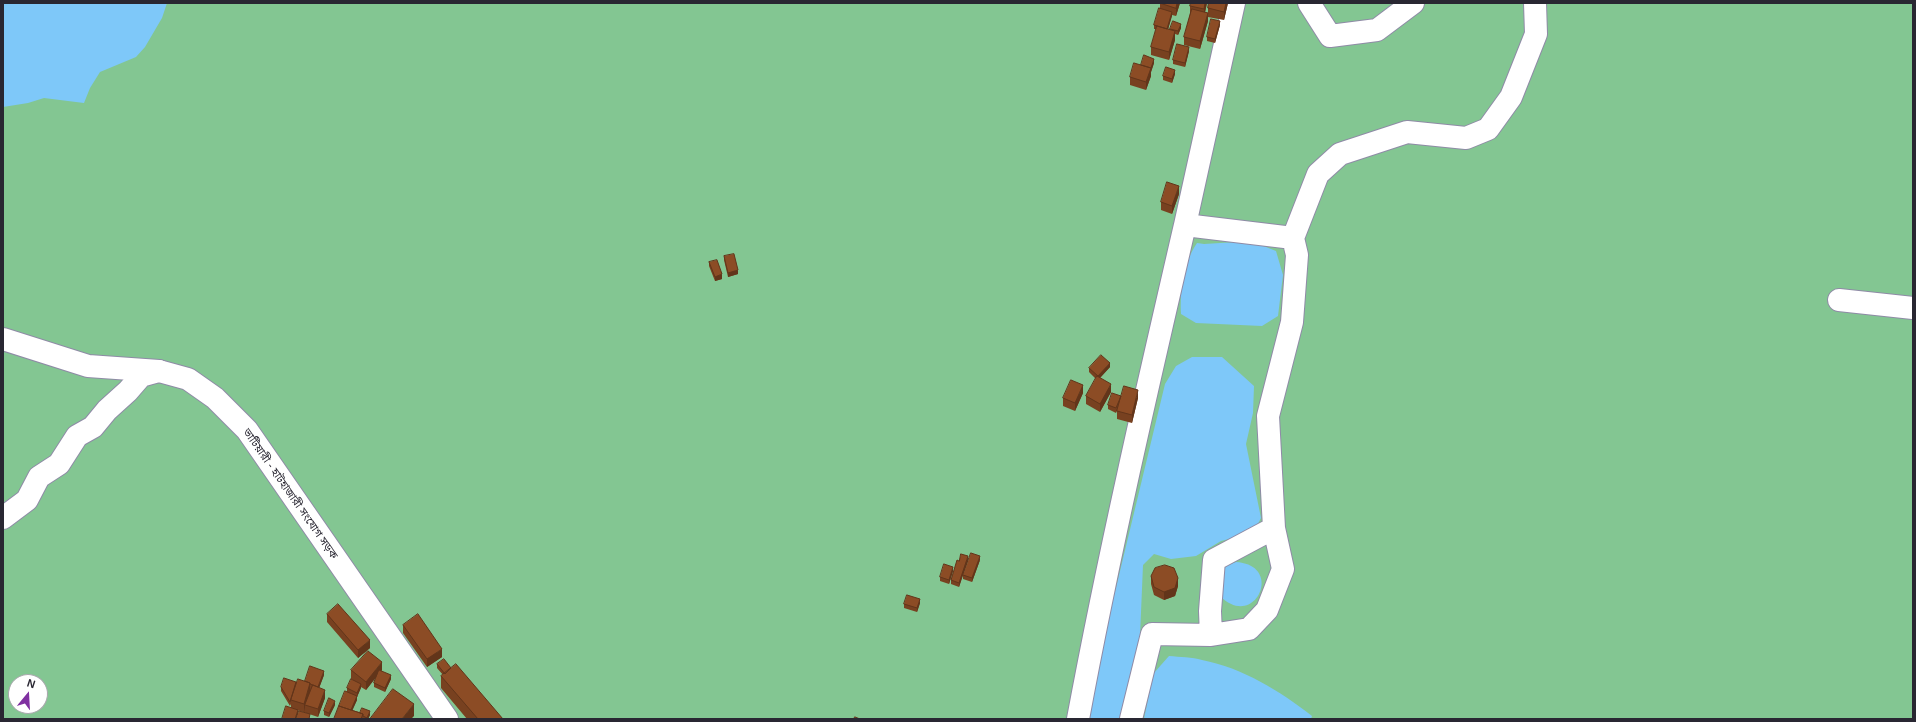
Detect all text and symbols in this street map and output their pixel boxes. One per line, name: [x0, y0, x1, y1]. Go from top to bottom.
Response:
street label: ভাটিয়ারী - হাটহাজারী সংযোগ সড়ক: [240, 426, 340, 562]
north arrow: [8, 674, 48, 714]
text: N: [26, 677, 37, 690]

